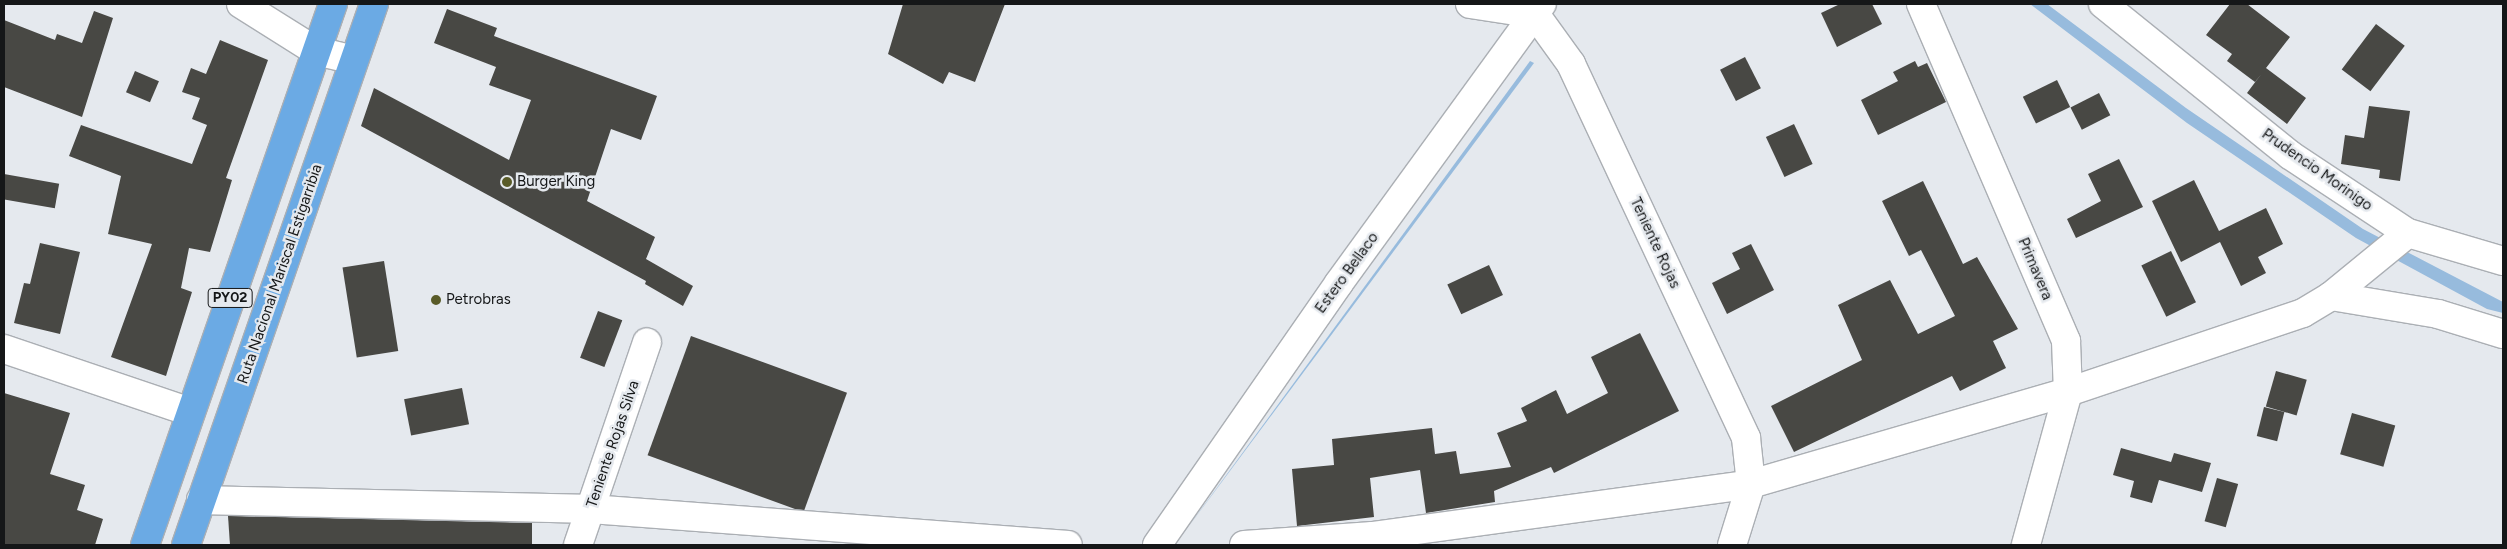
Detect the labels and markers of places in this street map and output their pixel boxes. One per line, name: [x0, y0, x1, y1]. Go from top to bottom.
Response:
place label: Burger King: [517, 173, 595, 191]
marker: Burger King: [501, 176, 513, 188]
place label: Petrobras: [446, 291, 511, 309]
marker: Petrobras: [430, 294, 442, 306]

